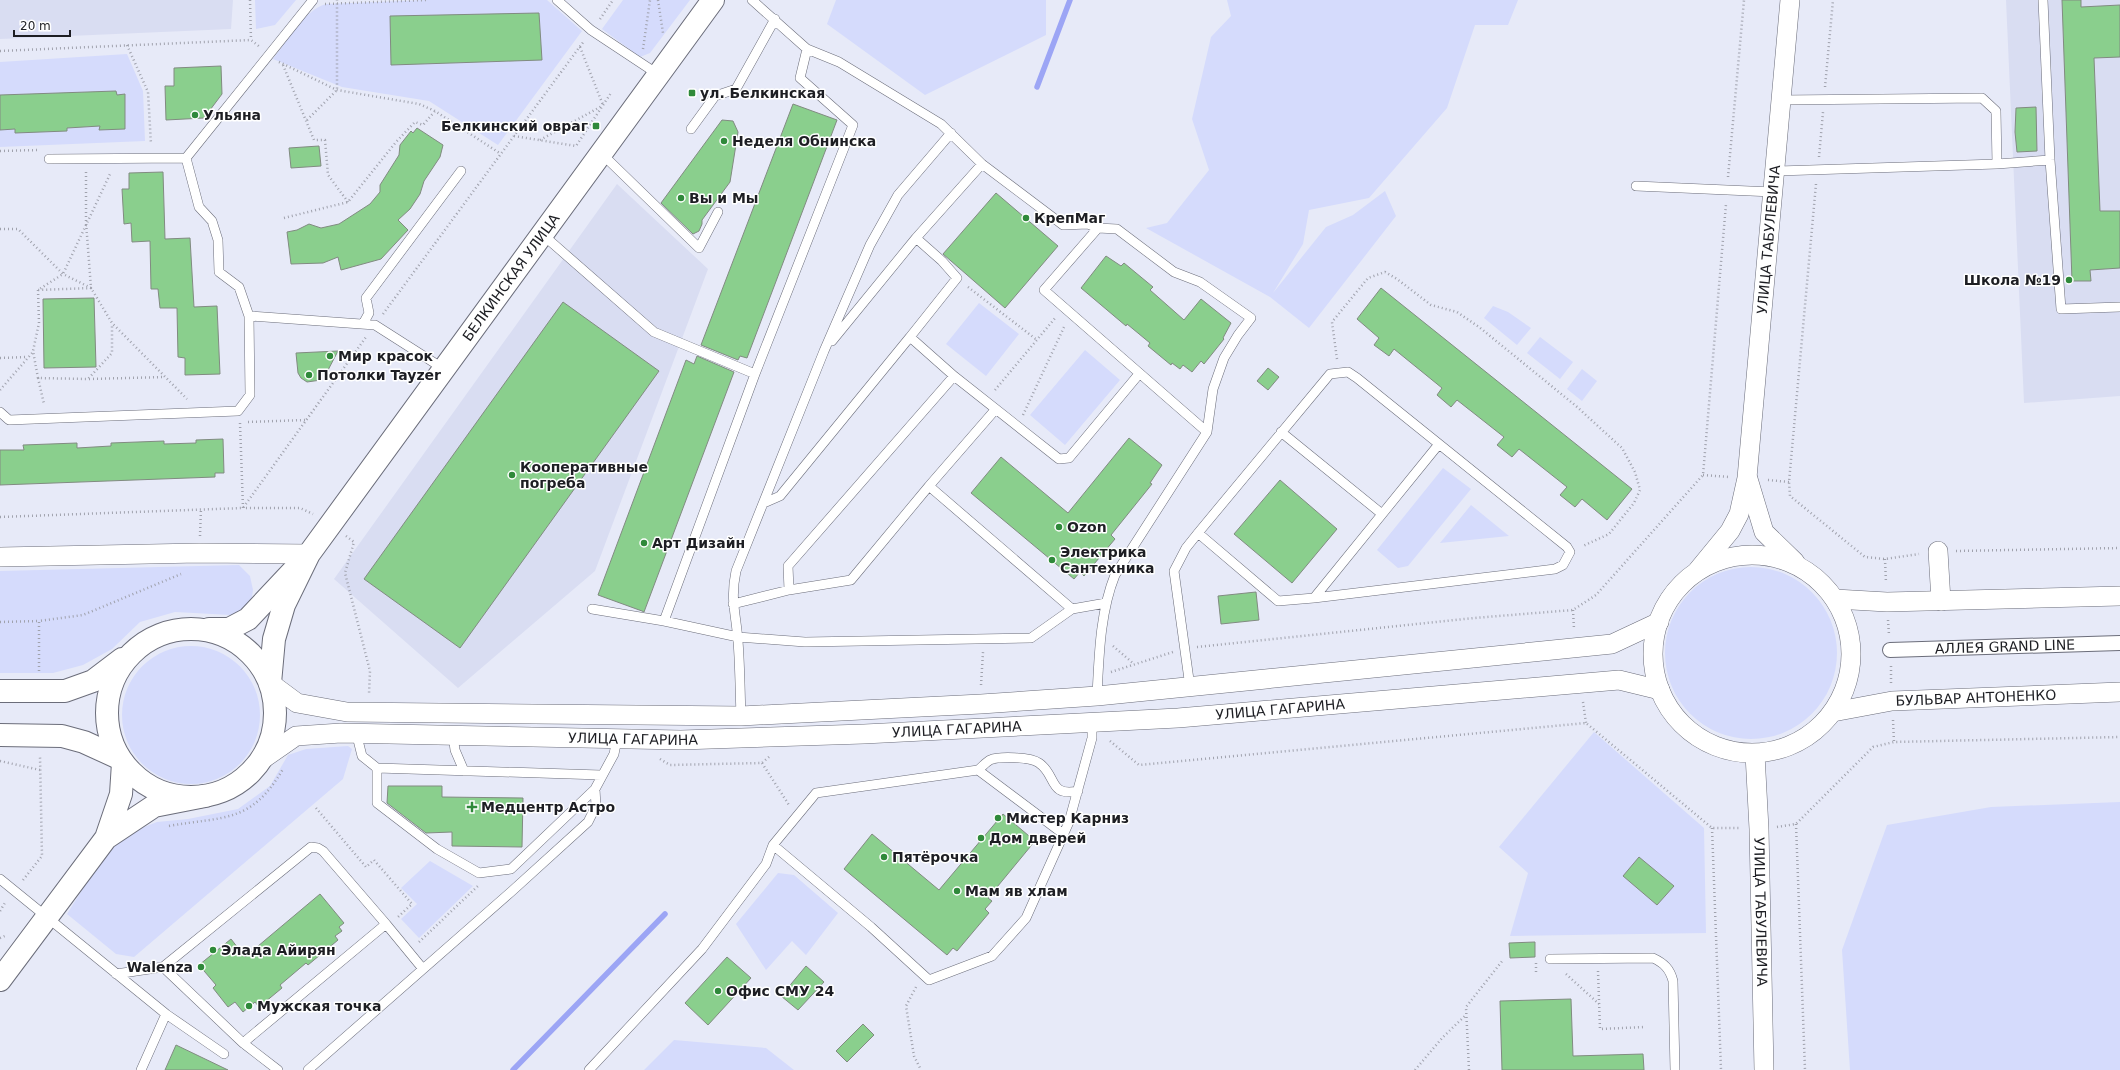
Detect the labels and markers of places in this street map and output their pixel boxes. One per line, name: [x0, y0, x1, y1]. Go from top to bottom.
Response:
place label: ул. Белкинская: [700, 85, 825, 101]
marker: ул. Белкинская: [687, 88, 697, 98]
place label: Ульяна: [203, 107, 261, 123]
marker: Ульяна: [190, 110, 200, 120]
place label: Белкинский овраг: [441, 118, 588, 134]
marker: Белкинский овраг: [591, 121, 601, 131]
place label: Неделя Обнинска: [732, 133, 876, 149]
marker: Неделя Обнинска: [719, 136, 729, 146]
place label: Вы и Мы: [689, 190, 758, 206]
marker: Вы и Мы: [676, 193, 686, 203]
place label: КрепМаг: [1034, 210, 1105, 226]
marker: КрепМаг: [1021, 213, 1031, 223]
place label: Школа №19: [1964, 272, 2061, 288]
marker: Школа №19: [2064, 275, 2074, 285]
place label: Мир красок: [338, 348, 434, 364]
marker: Мир красок: [325, 351, 335, 361]
place label: Потолки Tayzer: [317, 367, 441, 383]
marker: Потолки Tayzer: [304, 370, 314, 380]
place label: Кооперативные погреба: [520, 459, 648, 491]
marker: Кооперативные погреба: [507, 470, 517, 480]
place label: Ozon: [1067, 519, 1107, 535]
marker: Ozon: [1054, 522, 1064, 532]
place label: Арт Дизайн: [652, 535, 745, 551]
marker: Арт Дизайн: [639, 538, 649, 548]
place label: Электрика Сантехника: [1060, 544, 1154, 576]
marker: Электрика Сантехника: [1047, 555, 1057, 565]
place label: Медцентр Астро: [481, 799, 616, 815]
marker: Медцентр Астро: [466, 801, 478, 813]
place label: Мистер Карниз: [1006, 810, 1129, 826]
marker: Мистер Карниз: [993, 813, 1003, 823]
place label: Дом дверей: [989, 830, 1086, 846]
marker: Дом дверей: [976, 833, 986, 843]
place label: Пятёрочка: [892, 849, 979, 865]
marker: Пятёрочка: [879, 852, 889, 862]
place label: Мам яв хлам: [965, 883, 1068, 899]
marker: Мам яв хлам: [952, 886, 962, 896]
place label: Элада Айирян: [221, 942, 336, 958]
marker: Элада Айирян: [208, 945, 218, 955]
place label: Walenza: [127, 959, 193, 975]
marker: Walenza: [196, 962, 206, 972]
place label: Офис СМУ 24: [726, 983, 834, 999]
marker: Офис СМУ 24: [713, 986, 723, 996]
place label: Мужская точка: [257, 998, 381, 1014]
marker: Мужская точка: [244, 1001, 254, 1011]

